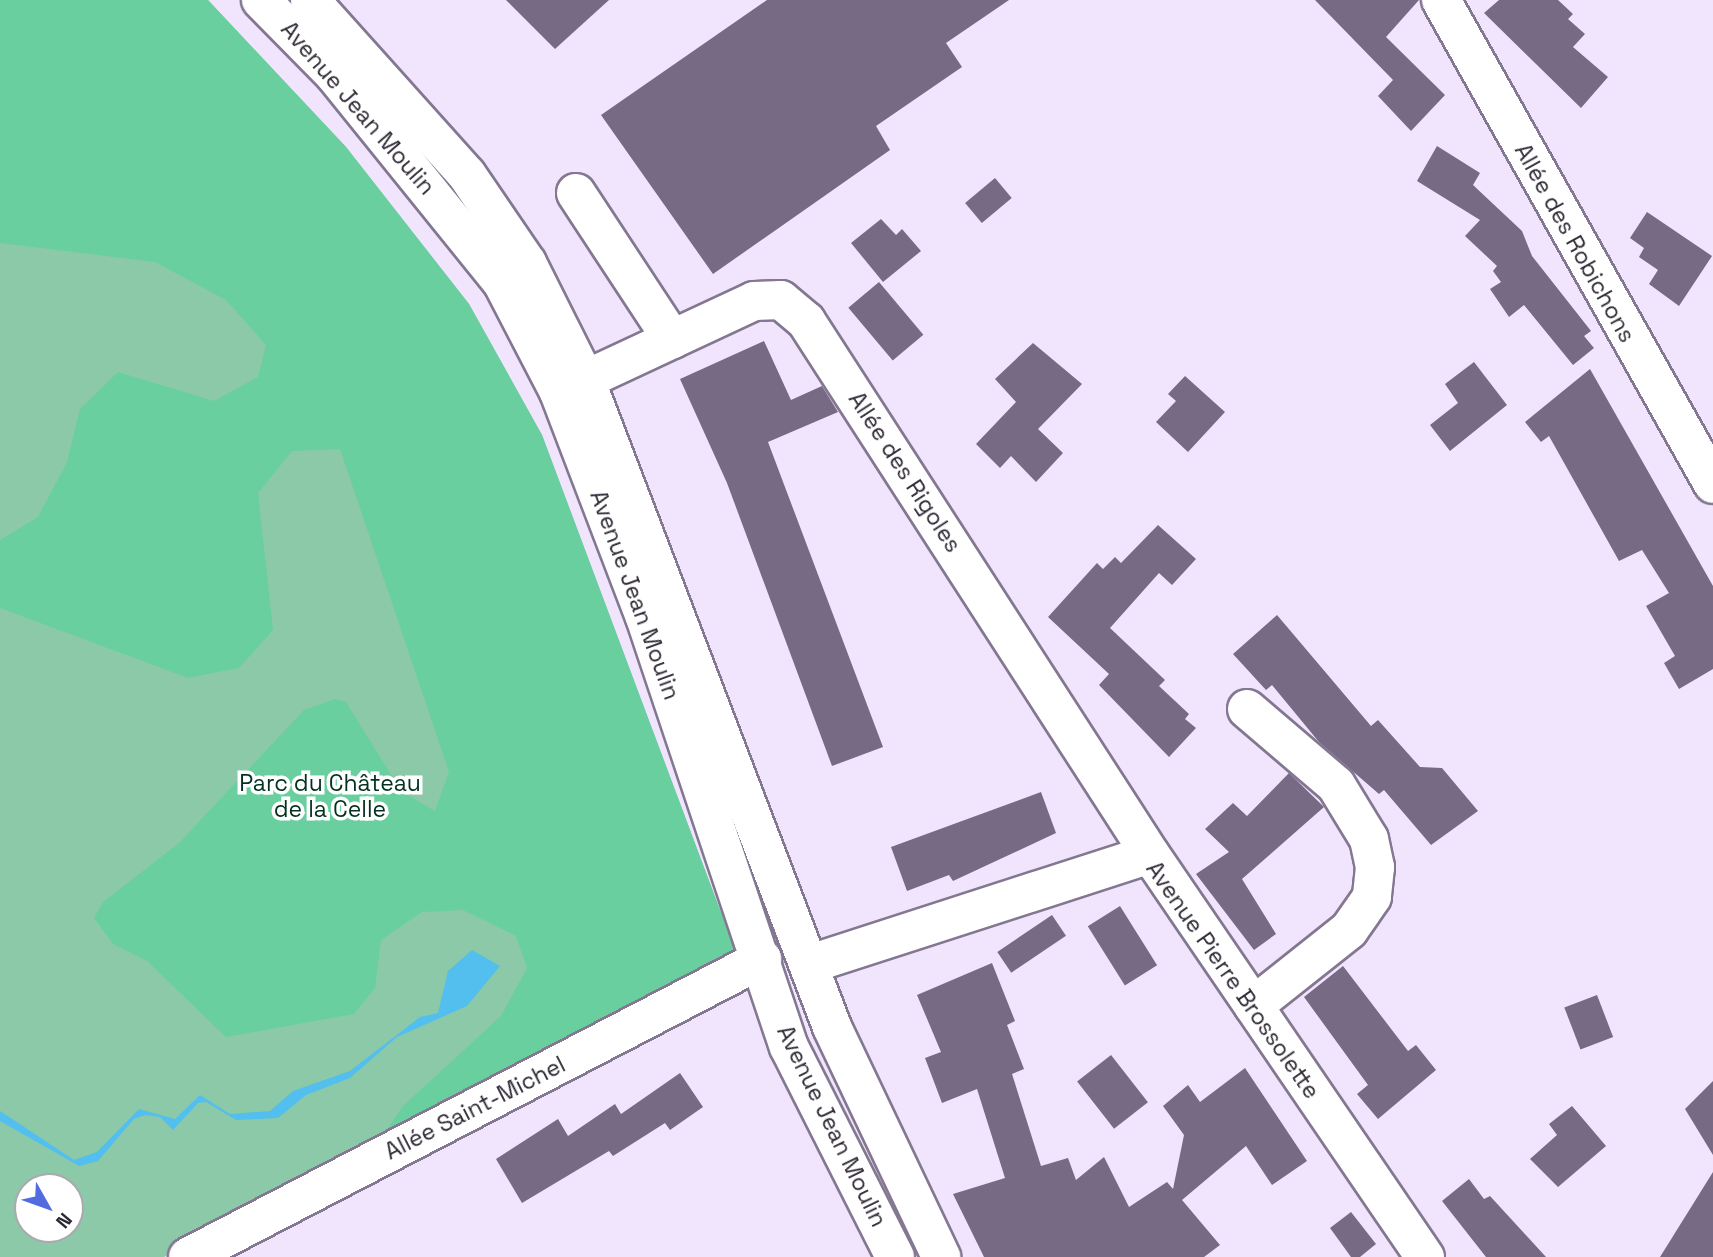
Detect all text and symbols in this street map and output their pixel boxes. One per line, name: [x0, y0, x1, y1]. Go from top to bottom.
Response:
street label: Avenue Jean Moulin: [275, 16, 441, 200]
street label: Allée des Robichons: [1509, 139, 1641, 347]
street label: Allée des Rigoles: [843, 387, 967, 557]
street label: Avenue Jean Moulin: [584, 487, 686, 703]
park label: Parc du Château de la Celle: [239, 769, 421, 823]
street label: Avenue Pierre Brossolette: [1140, 856, 1326, 1104]
street label: Avenue Jean Moulin: [771, 1021, 893, 1231]
street label: Allée Saint-Michel: [380, 1051, 570, 1165]
north arrow: [14, 1173, 84, 1243]
text: N: [50, 1208, 78, 1233]

